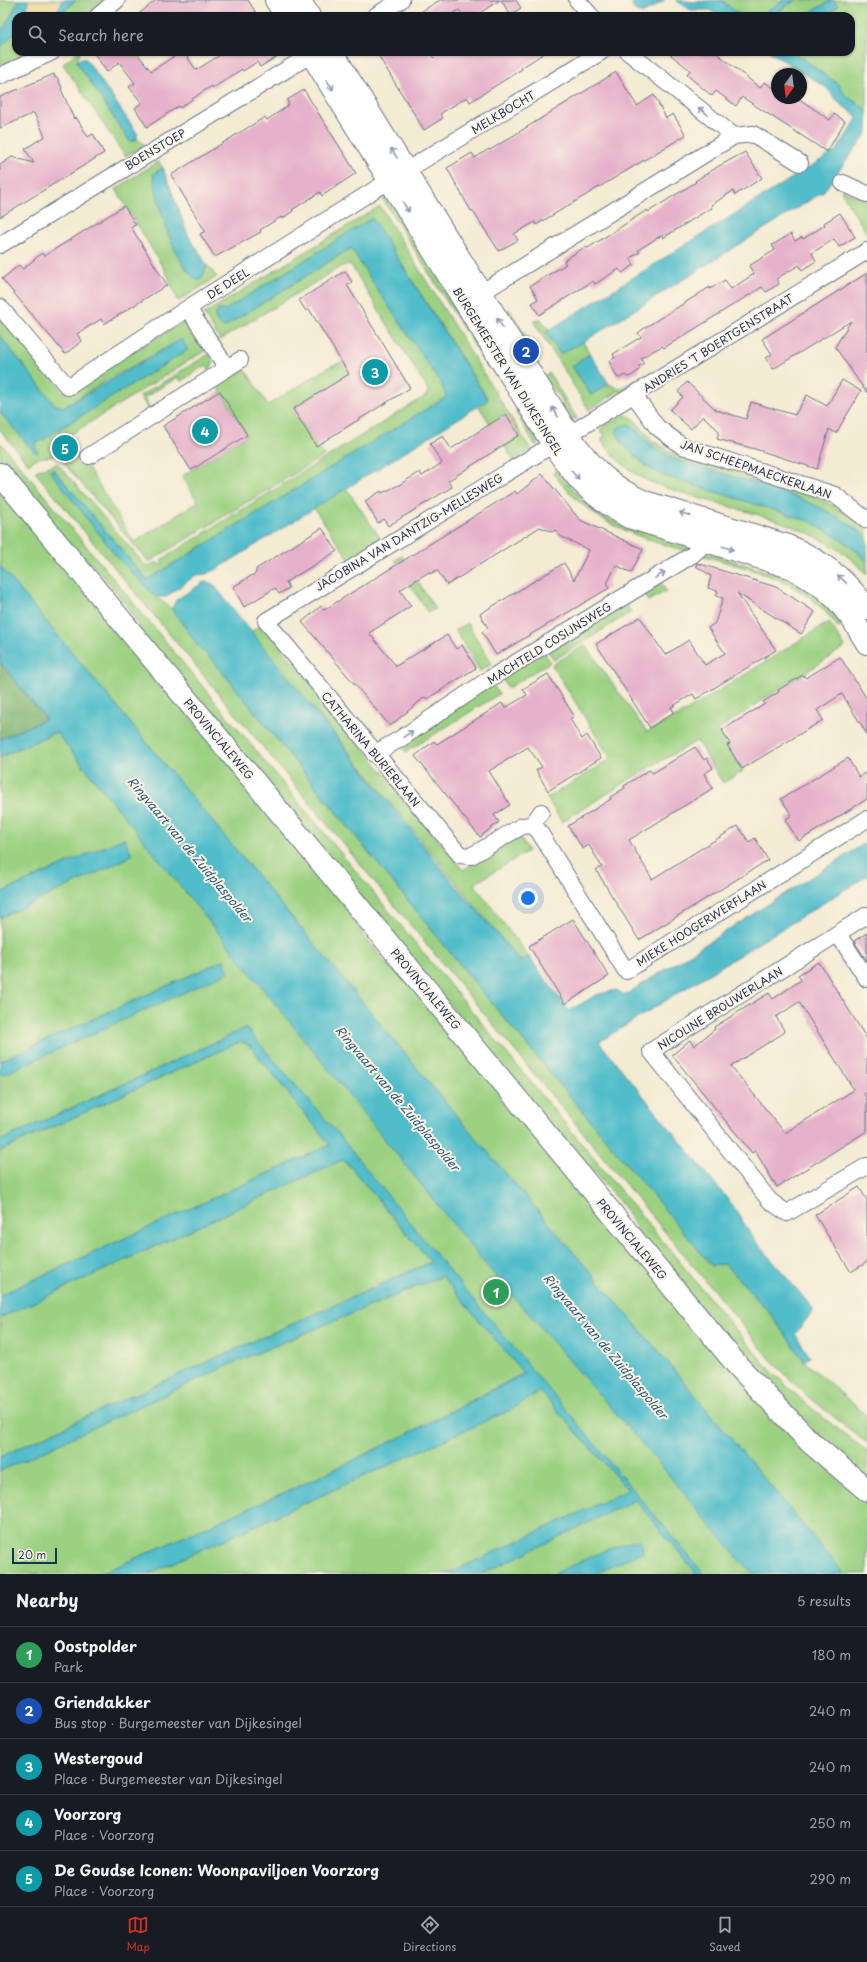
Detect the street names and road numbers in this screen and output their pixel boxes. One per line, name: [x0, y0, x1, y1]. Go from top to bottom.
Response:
street label: MELKBOCHT: [468, 86, 539, 138]
street label: BOENSTOEP: [121, 124, 189, 174]
street label: DE DEEL: [203, 263, 253, 303]
street label: BURGEMEESTER VAN DIJKESINGEL: [449, 283, 567, 459]
street label: ANDRIES 'T BOERTGENSTRAAT: [640, 289, 797, 396]
street label: JAN SCHEEPMAECKERLAAN: [678, 435, 834, 503]
street label: JACOBINA VAN DANTZIG-MELLESWEG: [312, 469, 506, 595]
street label: MACHTELD COSIJNSWEG: [484, 598, 614, 688]
street label: CATHARINA BURIERLAAN: [318, 688, 424, 810]
street label: PROVINCIALEWEG: [180, 695, 258, 783]
street label: MIEKE HOOGERWERFLAAN: [633, 876, 769, 970]
street label: PROVINCIALEWEG: [387, 945, 465, 1033]
street label: NICOLINE BROUWERLAAN: [654, 962, 786, 1054]
street label: PROVINCIALEWEG: [593, 1195, 671, 1283]

